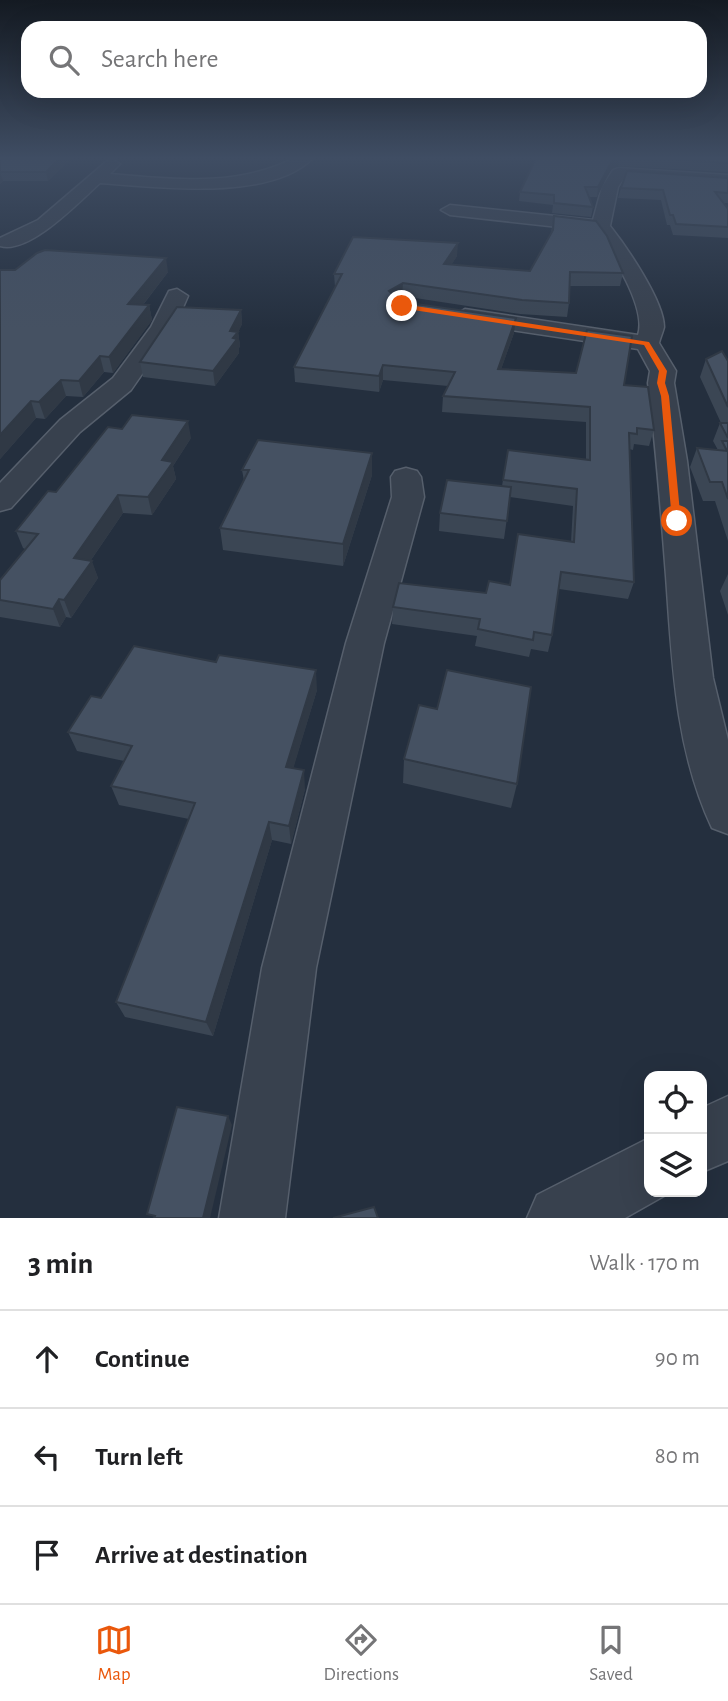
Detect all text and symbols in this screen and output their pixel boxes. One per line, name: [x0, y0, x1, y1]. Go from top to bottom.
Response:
search box: [21, 21, 707, 98]
icon: search: [45, 41, 83, 79]
text: Search here: [101, 46, 219, 72]
route end: [386, 290, 417, 321]
route start: [661, 505, 692, 536]
map controls: [644, 1071, 707, 1197]
button: locate: [644, 1071, 707, 1134]
button: layers: [644, 1134, 707, 1197]
text: 3 min: [28, 1249, 93, 1279]
text: Walk · 170 m: [589, 1252, 700, 1275]
icon: ahead: [28, 1340, 66, 1378]
text: Continue: [95, 1346, 190, 1372]
text: 90 m: [655, 1347, 700, 1370]
icon: left: [28, 1438, 66, 1476]
text: Turn left: [95, 1444, 183, 1470]
text: 80 m: [655, 1445, 700, 1468]
icon: arrive: [28, 1536, 66, 1574]
text: Arrive at destination: [95, 1542, 308, 1568]
tab: Map: [95, 1621, 133, 1686]
tab: Directions: [323, 1621, 399, 1686]
tab: Saved: [589, 1621, 633, 1686]

